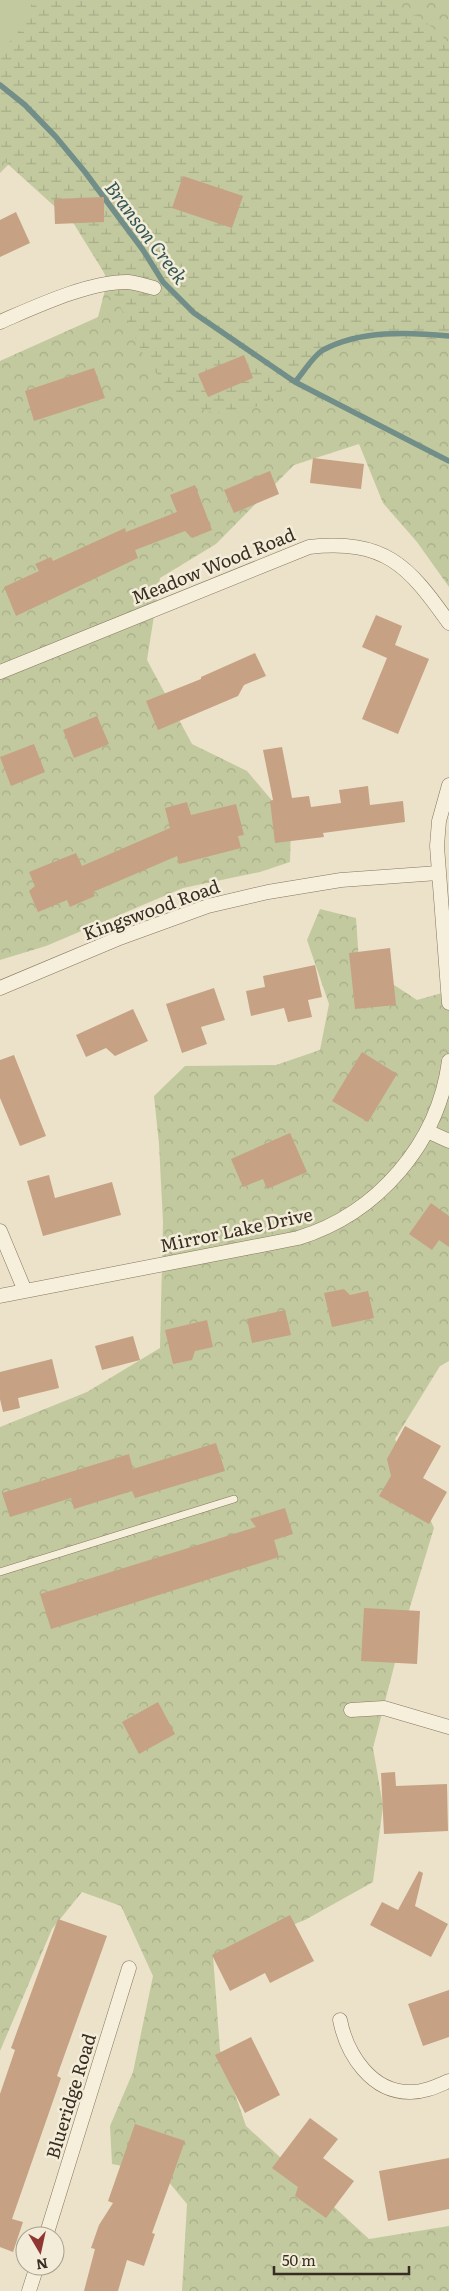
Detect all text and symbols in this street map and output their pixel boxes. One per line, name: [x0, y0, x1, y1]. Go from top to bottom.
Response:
water label: Branson Creek: [99, 175, 195, 290]
street label: Meadow Wood Road: [127, 520, 299, 610]
street label: Kingswood Road: [79, 872, 223, 946]
street label: Mirror Lake Drive: [157, 1200, 315, 1258]
street label: Blueridge Road: [38, 2030, 102, 2162]
north arrow: [15, 2226, 65, 2276]
scale bar: [274, 2244, 409, 2276]
text: 50 m: [282, 2248, 316, 2271]
text: N: [35, 2254, 50, 2276]

